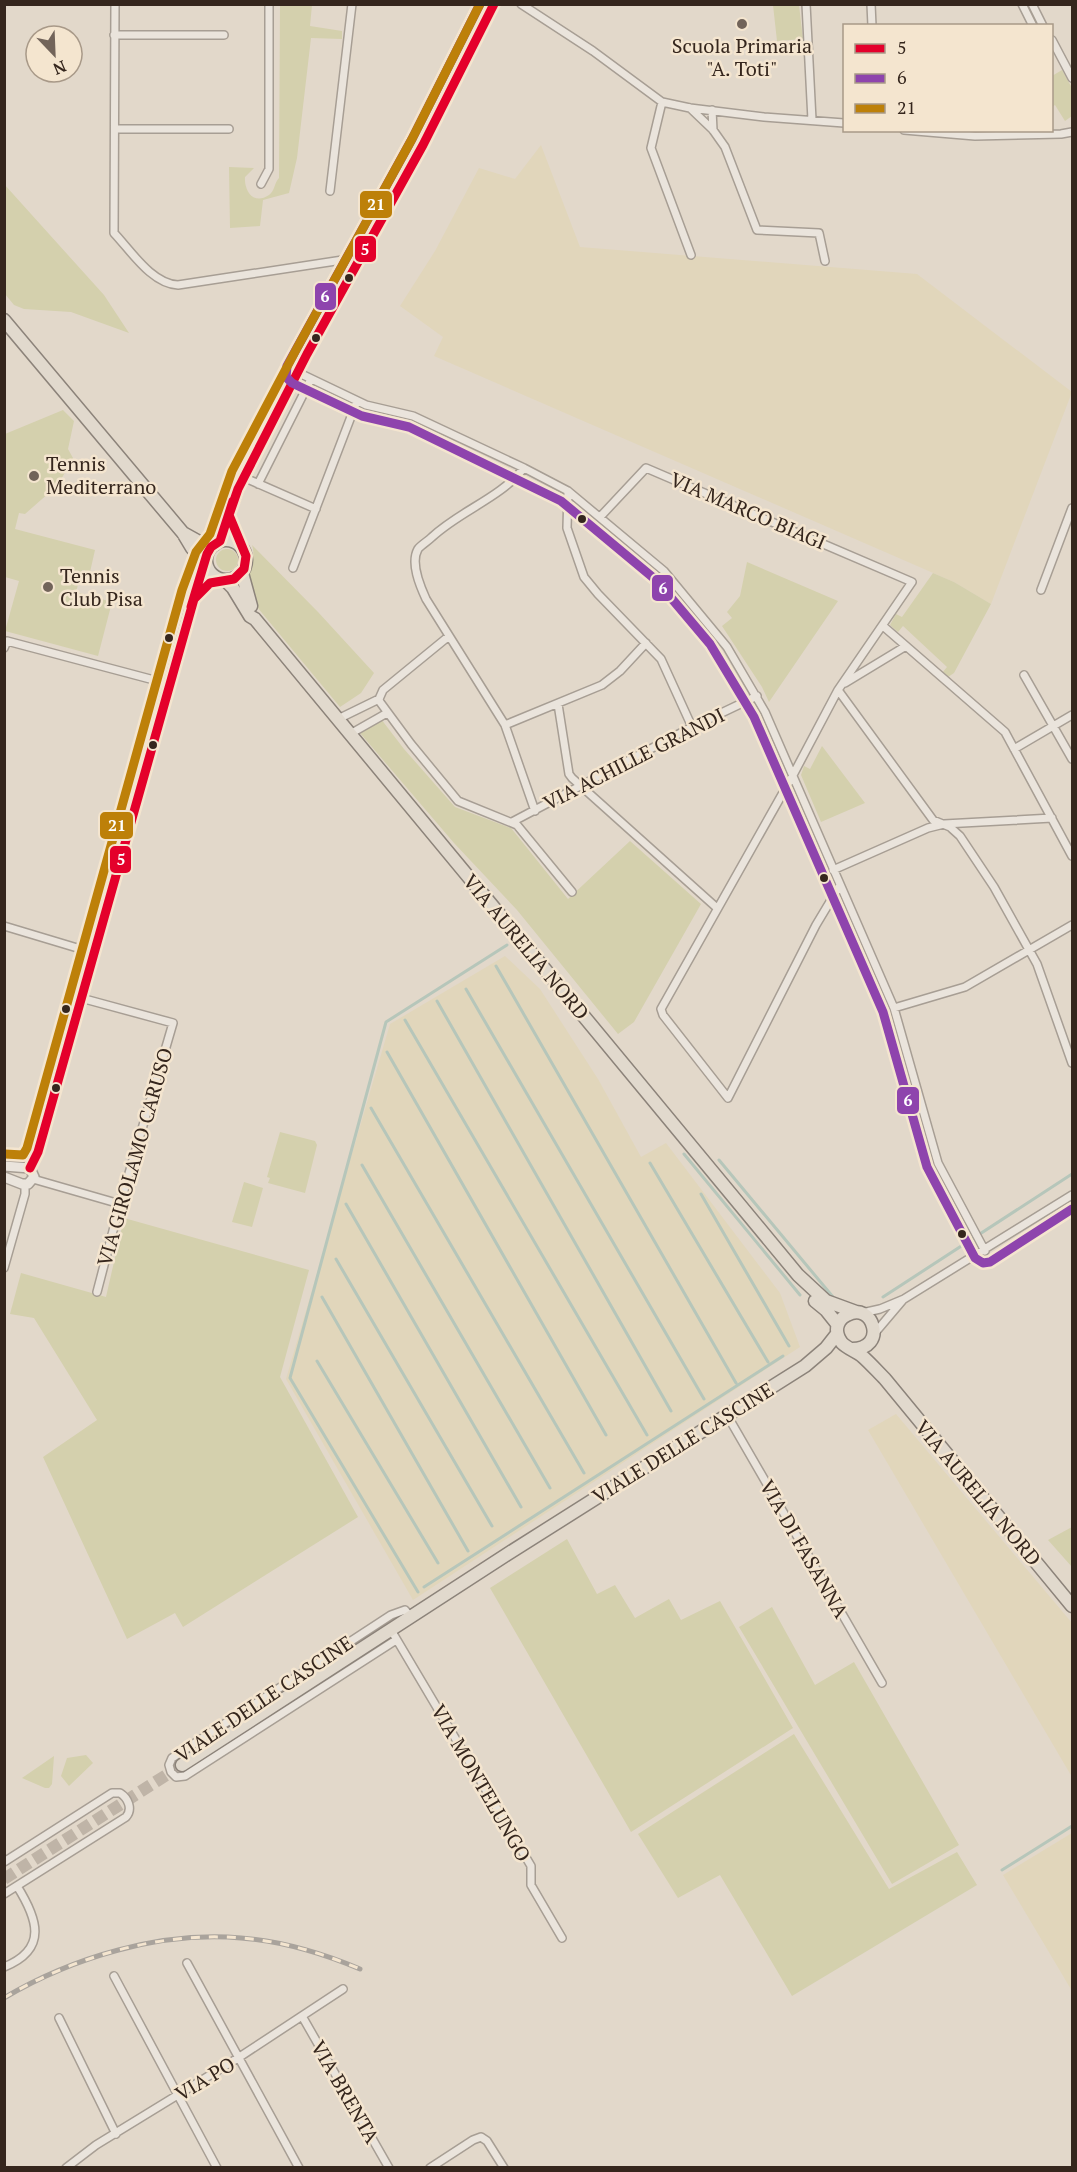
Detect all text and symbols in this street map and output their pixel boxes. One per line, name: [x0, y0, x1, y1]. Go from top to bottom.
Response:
marker: Scuola Primaria "A. Toti": [735, 17, 749, 31]
north arrow: [24, 24, 84, 84]
legend: [843, 24, 1053, 132]
place label: Scuola Primaria "A. Toti": [672, 32, 812, 82]
text: 5: [897, 35, 907, 59]
text: N: [50, 55, 70, 80]
text: 6: [897, 65, 907, 89]
text: 21: [897, 95, 916, 119]
line badge: 21: [359, 190, 393, 219]
text: 21: [367, 193, 385, 215]
line badge: 5: [354, 235, 377, 263]
text: 5: [360, 238, 370, 260]
unlabelled marker: [343, 272, 355, 284]
line badge: 6: [314, 282, 337, 311]
text: 6: [320, 285, 330, 307]
unlabelled marker: [310, 332, 322, 344]
place label: Tennis Mediterrano: [46, 450, 156, 500]
street label: VIA MARCO BIAGI: [666, 466, 830, 556]
marker: Tennis Mediterrano: [27, 469, 41, 483]
unlabelled marker: [576, 513, 588, 525]
place label: Tennis Club Pisa: [60, 562, 143, 612]
line badge: 6: [651, 574, 674, 602]
text: 6: [658, 577, 668, 599]
marker: Tennis Club Pisa: [41, 580, 55, 594]
unlabelled marker: [163, 632, 175, 644]
street label: VIA ACHILLE GRANDI: [539, 701, 729, 816]
unlabelled marker: [147, 739, 159, 751]
line badge: 21: [99, 811, 134, 840]
text: 21: [108, 814, 126, 836]
line badge: 5: [109, 845, 132, 874]
text: 5: [116, 848, 126, 870]
street label: VIA AURELIA NORD: [457, 868, 595, 1025]
unlabelled marker: [818, 872, 830, 884]
unlabelled marker: [60, 1003, 72, 1015]
street label: VIA GIROLAMO CARUSO: [90, 1045, 179, 1269]
unlabelled marker: [50, 1082, 62, 1094]
line badge: 6: [896, 1086, 920, 1115]
text: 6: [903, 1089, 913, 1111]
unlabelled marker: [956, 1228, 968, 1240]
street label: VIALE DELLE CASCINE: [587, 1376, 779, 1509]
street label: VIA AURELIA NORD: [909, 1414, 1047, 1571]
street label: VIA DI FASANNA: [754, 1475, 855, 1623]
street label: VIALE DELLE CASCINE: [169, 1629, 358, 1768]
street label: VIA MONTELUNGO: [425, 1699, 537, 1866]
street label: VIA BRENTA: [305, 2035, 386, 2148]
street label: VIA PO: [170, 2050, 240, 2107]

